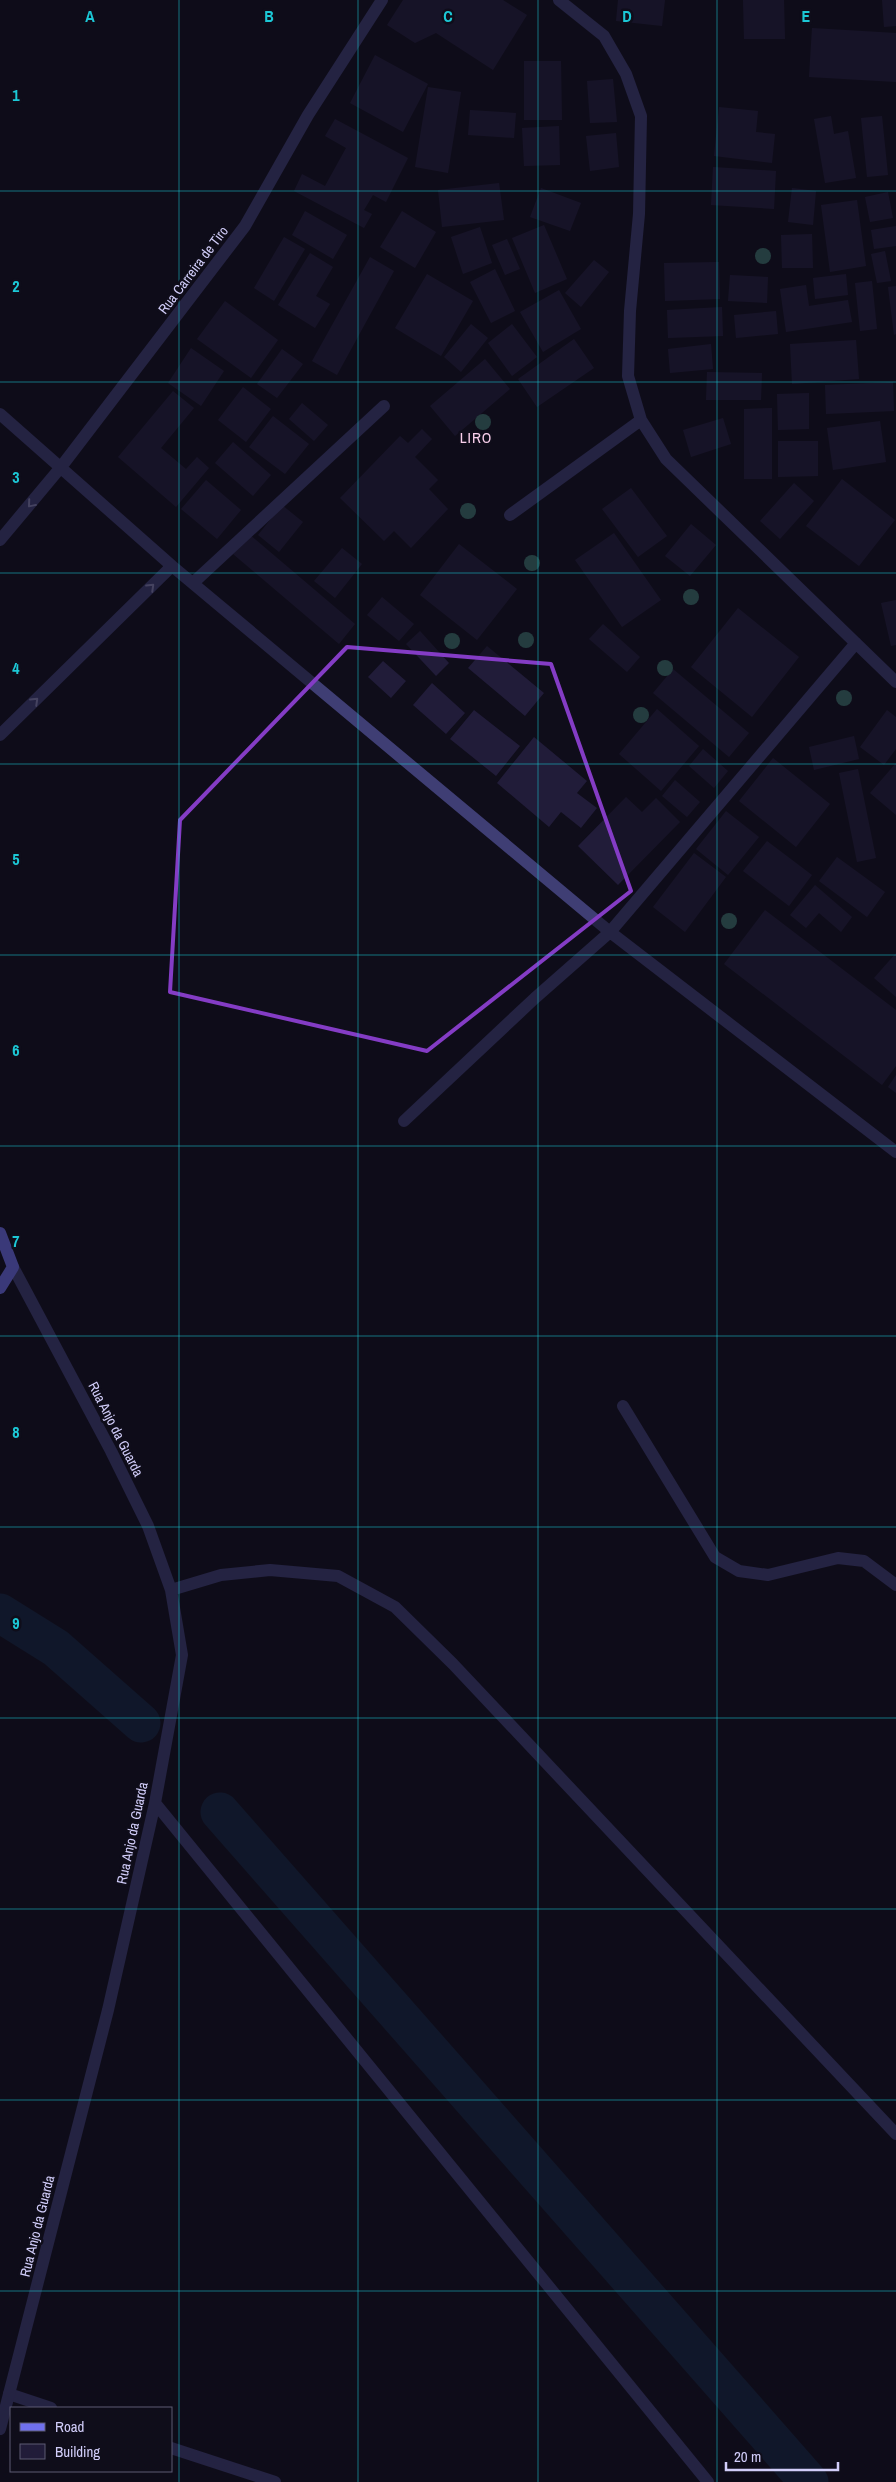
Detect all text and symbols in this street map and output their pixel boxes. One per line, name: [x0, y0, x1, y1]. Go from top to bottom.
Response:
text: A: [85, 5, 95, 27]
text: B: [264, 5, 274, 27]
text: C: [443, 5, 453, 27]
text: D: [622, 5, 632, 27]
text: E: [802, 5, 811, 27]
text: 1: [12, 84, 20, 106]
street label: Rua Carreira de Tiro: [154, 222, 232, 318]
text: 2: [12, 275, 20, 297]
district label: LIRO: [460, 427, 492, 448]
text: 3: [12, 466, 20, 488]
one-way arrow: [27, 498, 36, 507]
one-way arrow: [145, 584, 154, 593]
text: 4: [12, 657, 20, 679]
one-way arrow: [29, 698, 38, 707]
text: 5: [12, 848, 20, 870]
text: 6: [12, 1039, 20, 1061]
text: 7: [12, 1230, 20, 1252]
street label: Rua Anjo da Guarda: [84, 1379, 148, 1480]
text: 8: [12, 1421, 20, 1443]
text: 9: [12, 1612, 20, 1634]
street label: Rua Anjo da Guarda: [112, 1780, 152, 1886]
street label: Rua Anjo da Guarda: [16, 2173, 58, 2279]
legend: [10, 2407, 172, 2472]
text: Road: [55, 2416, 84, 2437]
scale bar: [726, 2440, 838, 2472]
text: Building: [55, 2441, 100, 2462]
text: 20 m: [734, 2446, 761, 2467]

